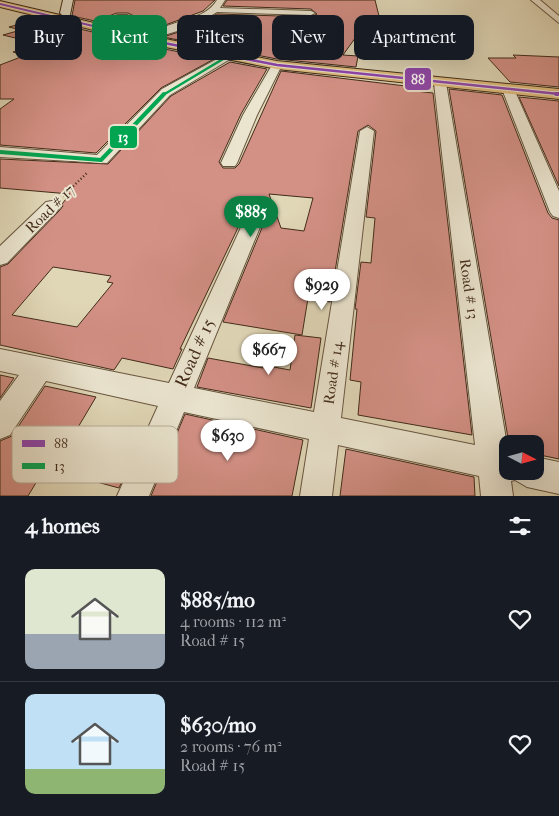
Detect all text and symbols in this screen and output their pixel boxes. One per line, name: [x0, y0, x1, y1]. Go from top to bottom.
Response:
chip: Buy: [15, 15, 82, 60]
chip: Rent: [92, 15, 167, 60]
chip: Filters: [177, 15, 262, 60]
chip: New: [272, 15, 344, 60]
chip: Apartment: [354, 15, 474, 60]
line badge: 88: [404, 67, 432, 91]
text: 88: [411, 71, 425, 88]
line badge: 13: [109, 125, 138, 149]
text: 13: [118, 129, 129, 146]
street label: Road # 17: [21, 181, 79, 237]
pin: $885: [221, 196, 281, 238]
text: $885: [235, 202, 267, 221]
street label: Road # 13: [456, 258, 482, 320]
pin: $929: [292, 268, 352, 311]
text: $929: [305, 275, 339, 294]
street label: Road # 15: [171, 315, 220, 391]
pin: $667: [239, 334, 299, 376]
street label: Road # 14: [320, 339, 346, 406]
text: $667: [252, 340, 286, 359]
pin: $630: [198, 420, 258, 462]
legend: [12, 426, 178, 483]
text: $630: [212, 426, 244, 445]
text: 88: [54, 435, 68, 452]
north arrow: [499, 435, 544, 480]
map controls: [499, 435, 544, 480]
text: 13: [54, 458, 65, 475]
icon: filters: [506, 512, 534, 540]
text: 4 homes: [25, 514, 100, 538]
text: $885/mo: [180, 588, 255, 612]
icon: home: [65, 589, 125, 649]
icon: heart: [506, 605, 534, 633]
text: 4 rooms · 112 m²: [180, 612, 286, 631]
text: Road # 15: [180, 631, 245, 650]
text: $630/mo: [180, 713, 256, 737]
icon: home: [65, 714, 125, 774]
icon: heart: [506, 730, 534, 758]
text: 2 rooms · 76 m²: [180, 737, 281, 756]
text: Road # 15: [180, 756, 245, 775]

